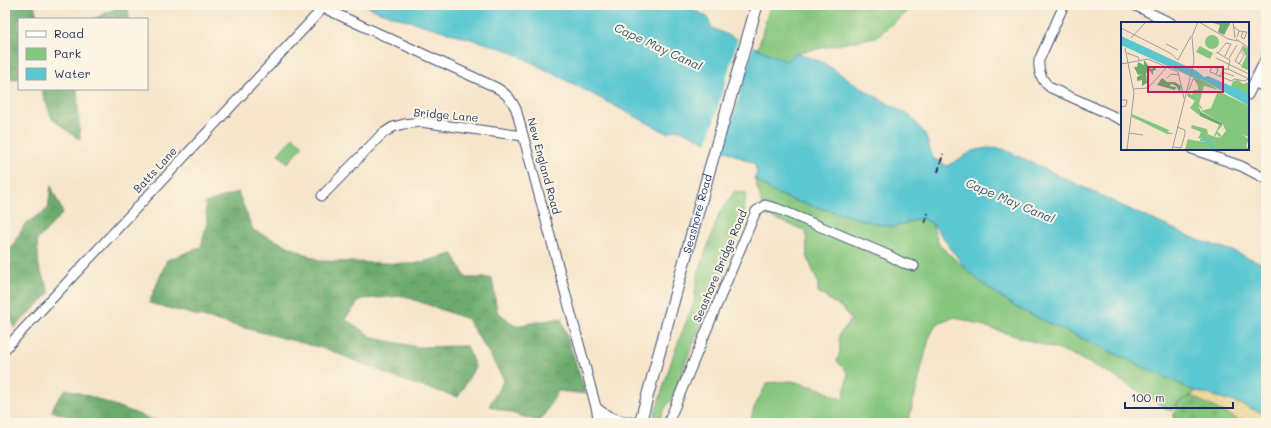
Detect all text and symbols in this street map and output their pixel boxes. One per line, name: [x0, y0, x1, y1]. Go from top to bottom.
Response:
legend: [18, 18, 148, 90]
water label: Cape May Canal: [612, 19, 705, 73]
inset map: [1121, 22, 1249, 150]
text: Road: [54, 25, 84, 41]
text: Park: [54, 45, 81, 61]
text: Water: [54, 65, 91, 81]
street label: Bridge Lane: [413, 104, 479, 125]
street label: New England Road: [524, 116, 565, 216]
street label: Batts Lane: [129, 143, 180, 196]
street label: Seashore Road: [679, 172, 715, 255]
water label: Cape May Canal: [964, 174, 1057, 226]
street label: Seashore Bridge Road: [689, 207, 750, 324]
scale bar: [1125, 384, 1233, 410]
text: 100 m: [1131, 389, 1165, 405]

